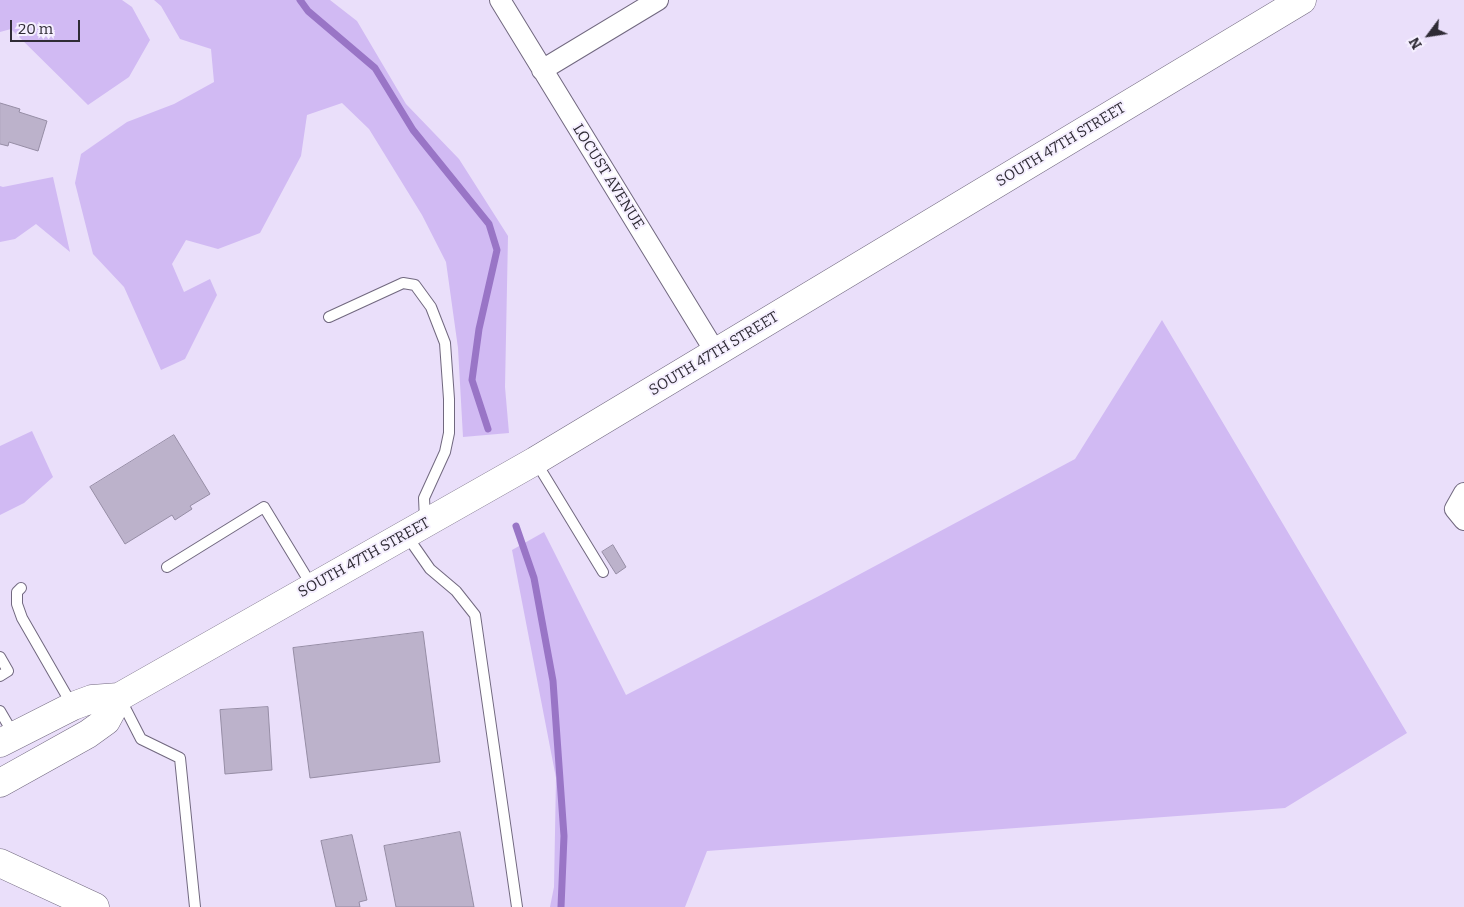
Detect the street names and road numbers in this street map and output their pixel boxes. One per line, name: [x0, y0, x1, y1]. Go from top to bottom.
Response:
street label: SOUTH 47TH STREET: [993, 99, 1129, 191]
street label: LOCUST AVENUE: [568, 121, 648, 233]
street label: SOUTH 47TH STREET: [646, 308, 782, 400]
street label: SOUTH 47TH STREET: [295, 514, 433, 602]

